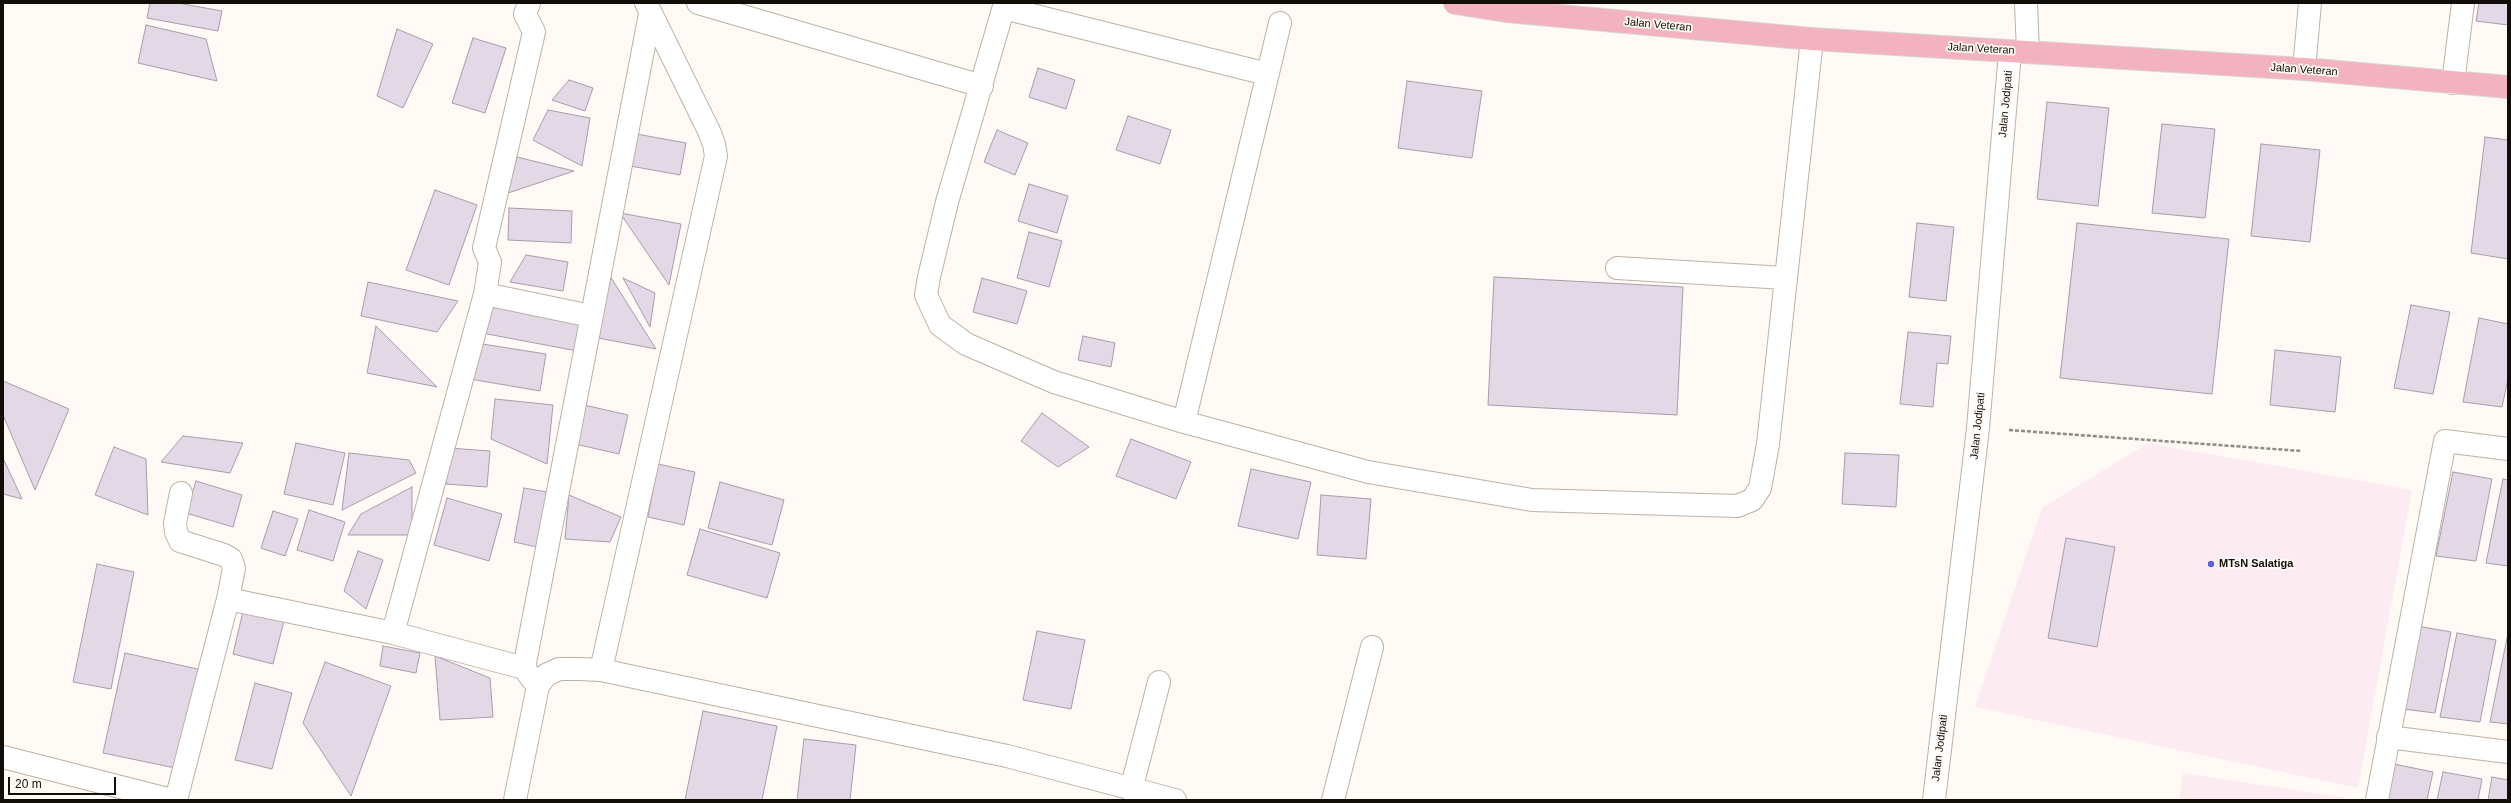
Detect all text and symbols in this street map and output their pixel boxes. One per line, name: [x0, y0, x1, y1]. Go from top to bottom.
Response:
street label: Jalan Veteran: [1624, 15, 1692, 35]
street label: Jalan Veteran: [1947, 41, 2015, 57]
street label: Jalan Veteran: [2270, 61, 2338, 79]
street label: Jalan Jodipati: [1996, 70, 2016, 138]
street label: Jalan Jodipati: [1968, 392, 1988, 460]
place label: MTsN Salatiga: [2219, 557, 2293, 571]
marker: MTsN Salatiga: [2206, 559, 2216, 569]
street label: Jalan Jodipati: [1929, 714, 1951, 782]
scale bar: [10, 769, 118, 795]
text: 20 m: [15, 777, 42, 791]

